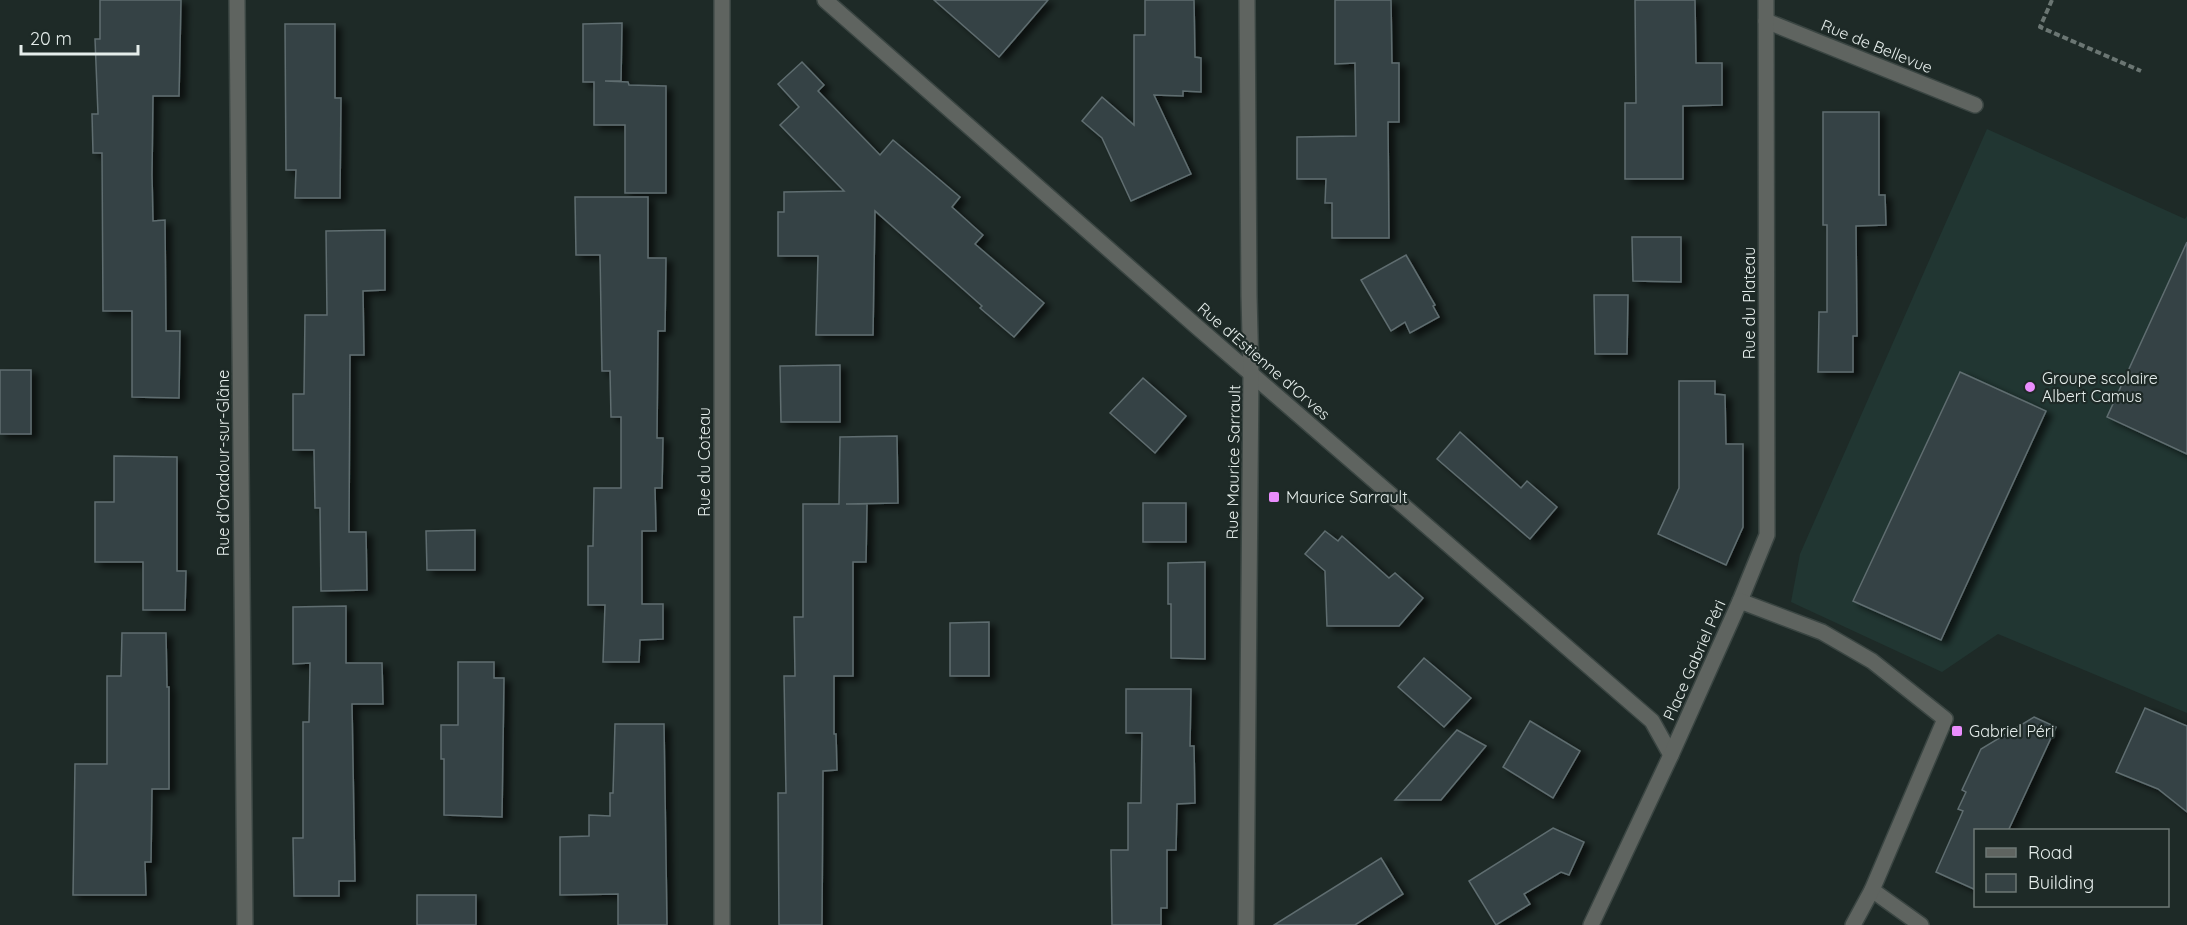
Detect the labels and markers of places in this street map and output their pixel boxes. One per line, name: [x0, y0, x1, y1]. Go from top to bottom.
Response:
place label: Groupe scolaire Albert Camus: [2042, 368, 2158, 406]
marker: Groupe scolaire Albert Camus: [2023, 380, 2037, 394]
place label: Maurice Sarrault: [1286, 487, 1408, 507]
marker: Maurice Sarrault: [1267, 490, 1281, 504]
place label: Gabriel Péri: [1969, 721, 2054, 741]
marker: Gabriel Péri: [1950, 724, 1964, 738]

